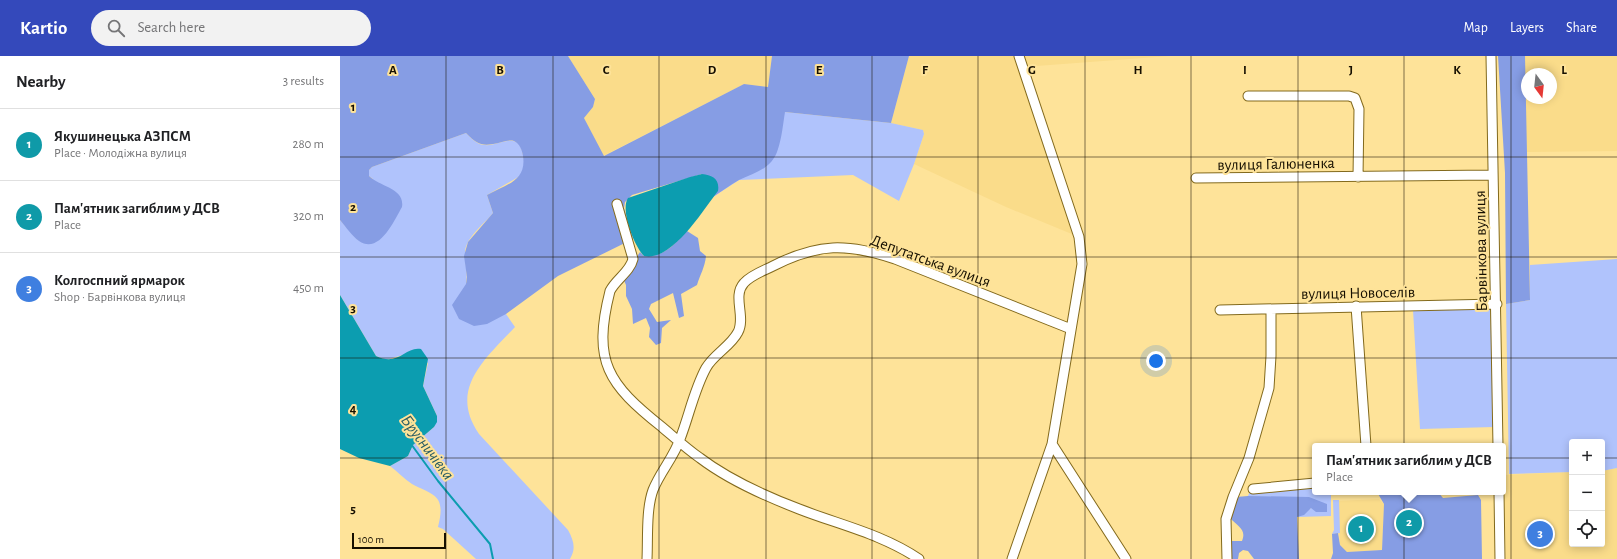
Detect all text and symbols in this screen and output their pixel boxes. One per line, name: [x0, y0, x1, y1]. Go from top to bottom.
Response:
search box: [91, 10, 371, 46]
icon: search: [105, 17, 127, 39]
text: Kartio: [20, 19, 67, 38]
text: Search here: [137, 20, 205, 35]
text: Map: [1463, 21, 1488, 35]
text: Layers: [1510, 21, 1544, 35]
text: Share: [1566, 21, 1597, 35]
text: A: [389, 64, 397, 77]
text: B: [496, 64, 504, 77]
text: C: [603, 64, 610, 77]
text: D: [708, 64, 717, 77]
text: E: [816, 64, 823, 77]
text: F: [922, 64, 929, 77]
text: G: [1028, 64, 1036, 77]
text: H: [1133, 64, 1143, 77]
text: I: [1243, 64, 1247, 77]
text: J: [1349, 64, 1353, 77]
text: K: [1453, 64, 1461, 77]
text: L: [1561, 64, 1567, 77]
north arrow: [1521, 68, 1557, 104]
text: Nearby: [16, 73, 66, 90]
text: 3 results: [283, 75, 324, 88]
text: 1: [351, 101, 355, 114]
text: Якушинецька АЗПСМ: [54, 129, 191, 144]
text: 1: [27, 138, 31, 151]
text: 280 m: [293, 138, 324, 151]
text: Place · Молодіжна вулиця: [54, 147, 187, 160]
street label: вулиця Галюненка: [1217, 155, 1335, 174]
street label: Барвінкова вулиця: [1472, 190, 1491, 312]
text: Пам'ятник загиблим у ДСВ: [54, 201, 220, 216]
text: 2: [350, 201, 356, 214]
text: 2: [26, 210, 32, 223]
text: 320 m: [293, 210, 324, 223]
text: Place: [54, 219, 81, 232]
street label: Депутатська вулиця: [868, 232, 993, 291]
text: Колгоспний ярмарок: [54, 273, 185, 288]
text: 3: [26, 282, 32, 295]
text: 450 m: [293, 282, 324, 295]
street label: вулиця Новоселів: [1301, 284, 1415, 303]
text: Shop · Барвінкова вулиця: [54, 291, 186, 304]
text: 3: [350, 302, 356, 315]
your location: [1146, 351, 1166, 371]
text: 4: [350, 403, 357, 416]
water label: Брусничівка: [397, 412, 457, 484]
map controls: [1569, 439, 1605, 547]
button: +: [1569, 439, 1605, 475]
popup: [1312, 443, 1506, 495]
text: Пам'ятник загиблим у ДСВ: [1326, 453, 1492, 468]
text: Place: [1326, 471, 1353, 484]
button: −: [1569, 475, 1605, 511]
text: 5: [350, 503, 356, 516]
pin: 2: [1396, 508, 1422, 538]
button: locate: [1569, 511, 1605, 547]
pin: 1: [1348, 514, 1374, 544]
pin: 3: [1527, 519, 1553, 549]
scale bar: [352, 531, 446, 550]
text: 100 m: [358, 534, 384, 545]

